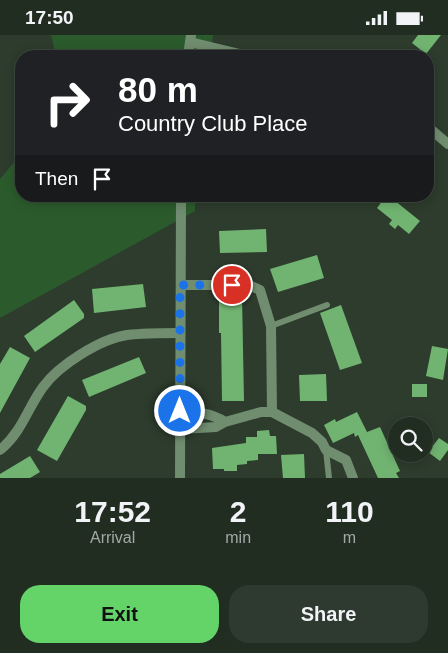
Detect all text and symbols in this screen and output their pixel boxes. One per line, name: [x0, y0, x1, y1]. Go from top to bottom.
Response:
text: 17:50: [25, 7, 74, 28]
icon: right: [35, 70, 100, 135]
text: 80 m: [118, 70, 198, 109]
text: Country Club Place: [118, 111, 308, 136]
icon: arrive: [88, 165, 116, 193]
text: Then: [35, 168, 78, 189]
pin: [211, 264, 253, 306]
icon: arrive: [218, 271, 246, 299]
position arrow: [153, 384, 205, 436]
map controls: [388, 417, 433, 462]
button: search: [388, 417, 433, 462]
text: 17:52: [74, 495, 151, 528]
text: 2: [230, 495, 247, 528]
text: 110: [325, 495, 374, 528]
text: Arrival: [90, 529, 135, 546]
text: min: [225, 529, 251, 546]
text: m: [343, 529, 356, 546]
button: Exit: [20, 585, 219, 643]
button: Share: [229, 585, 428, 643]

